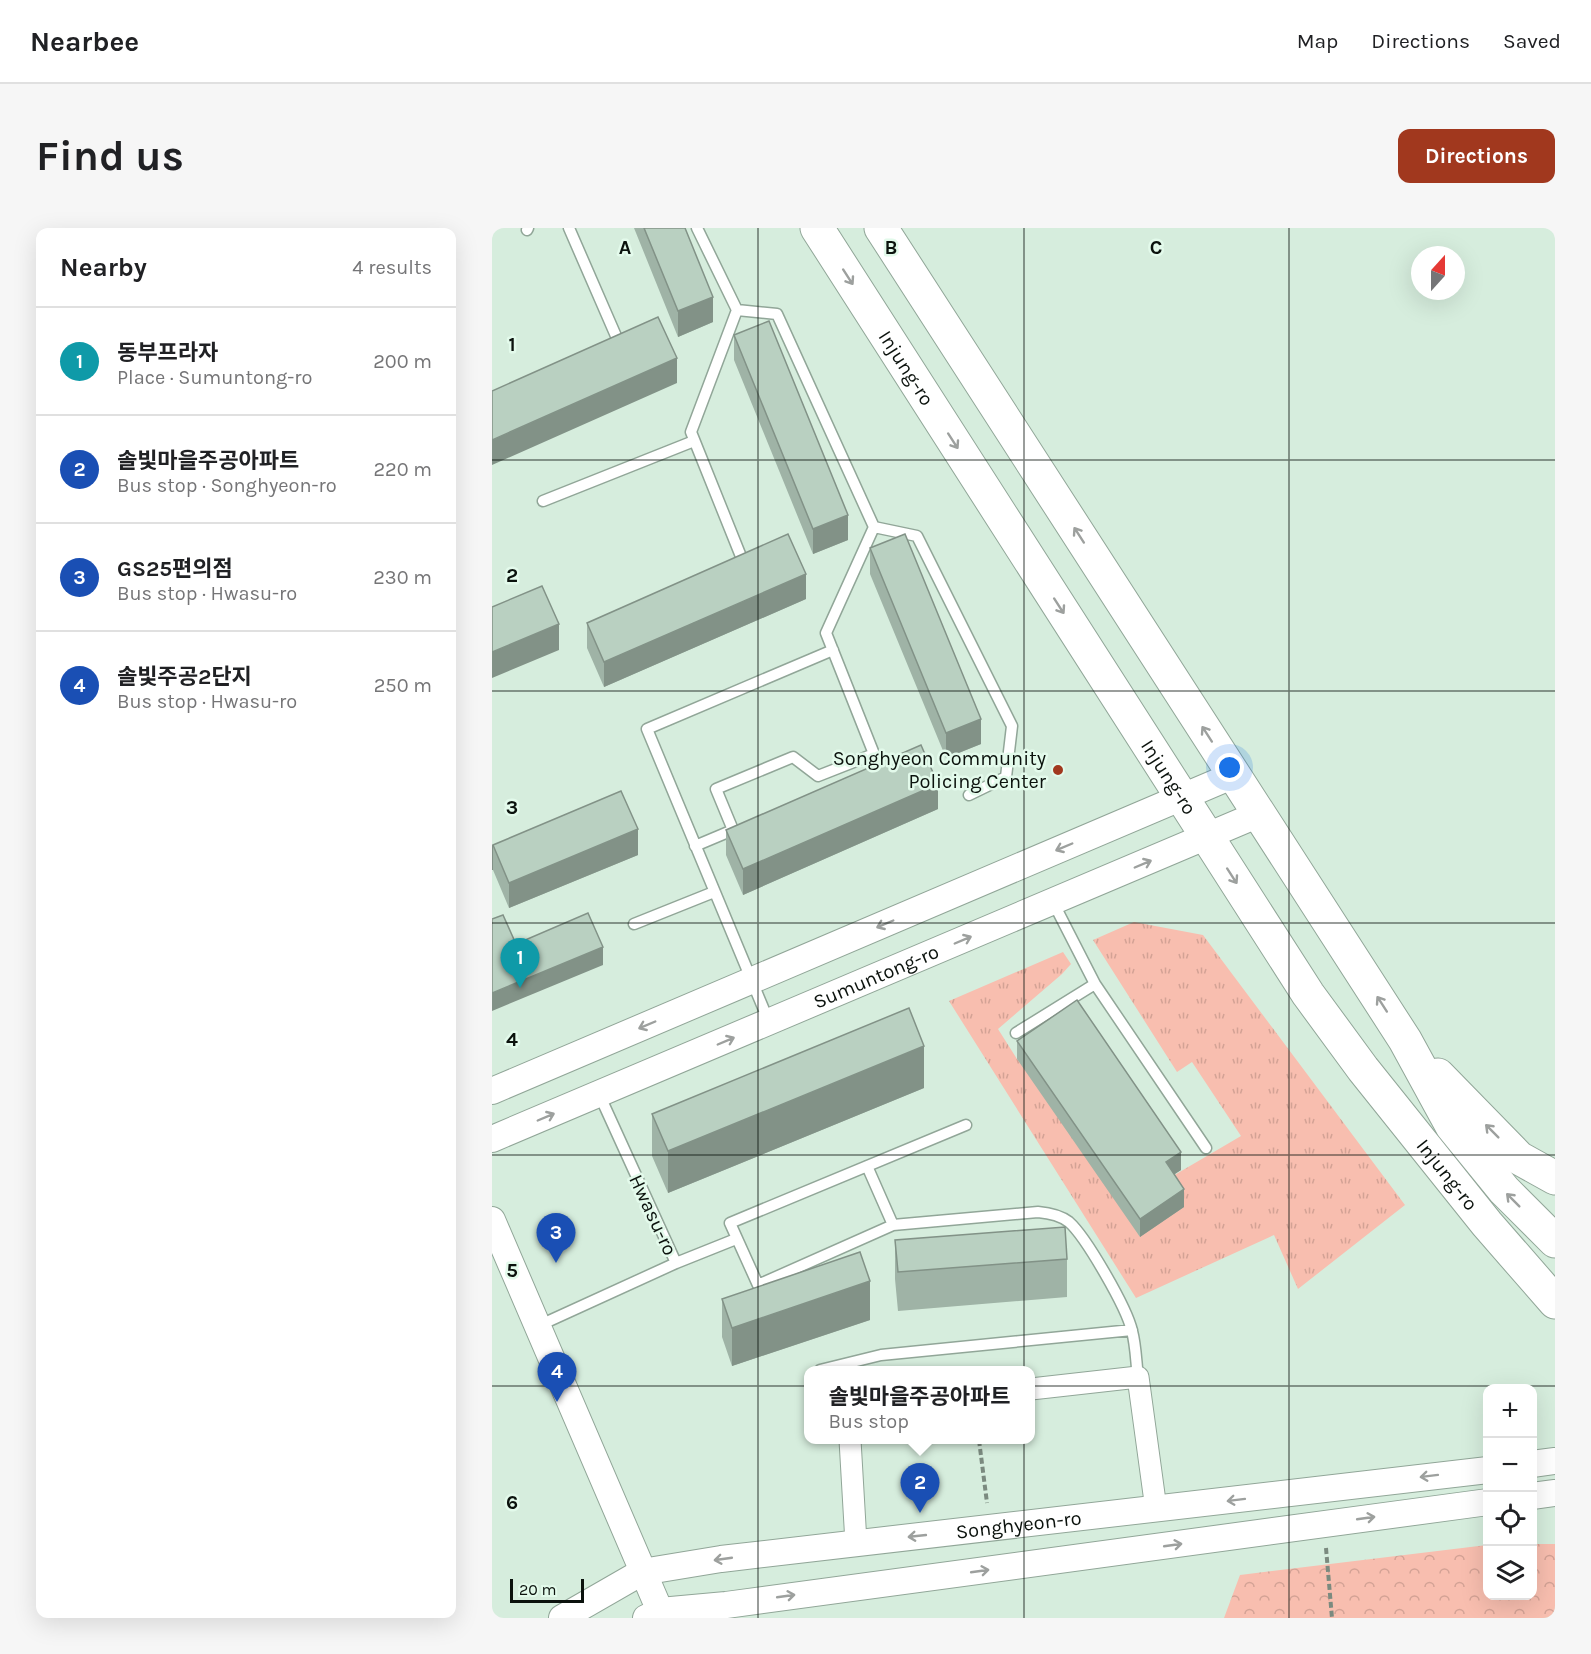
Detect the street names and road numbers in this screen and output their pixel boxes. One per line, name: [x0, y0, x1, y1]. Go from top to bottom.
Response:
street label: Injung-ro: [874, 326, 939, 410]
street label: Injung-ro: [1136, 735, 1201, 819]
street label: Sumuntong-ro: [810, 940, 942, 1013]
street label: Injung-ro: [1412, 1134, 1483, 1215]
street label: Hwasu-ro: [624, 1171, 682, 1259]
street label: Songhyeon-ro: [955, 1506, 1083, 1543]

